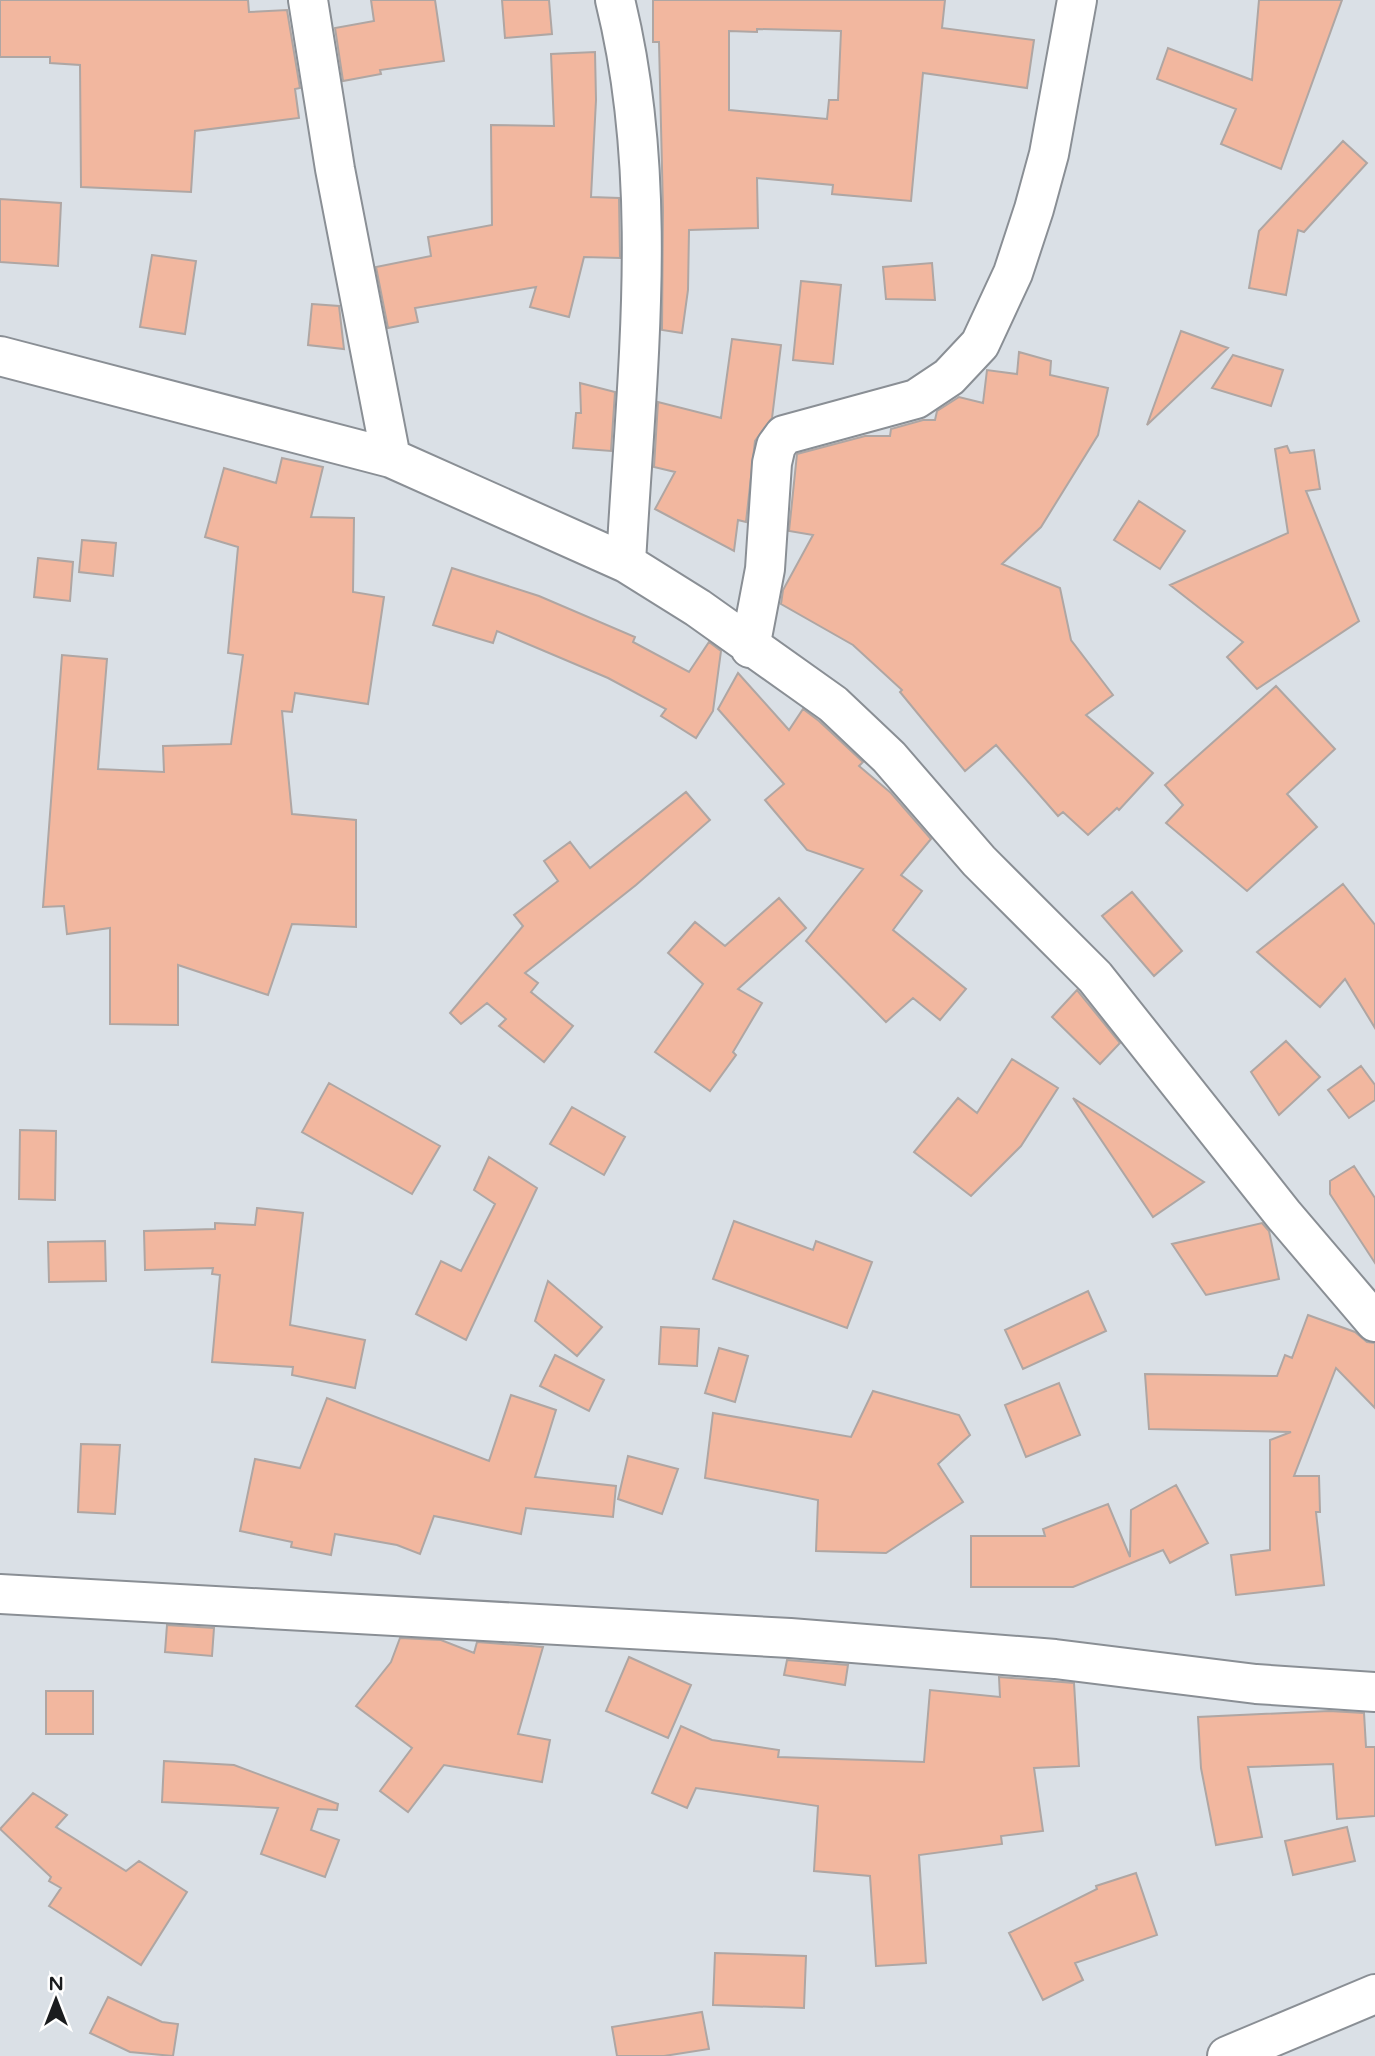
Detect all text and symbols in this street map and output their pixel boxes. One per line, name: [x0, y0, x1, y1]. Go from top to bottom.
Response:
north arrow: [21, 1965, 91, 2035]
text: N: [48, 1973, 64, 1995]

